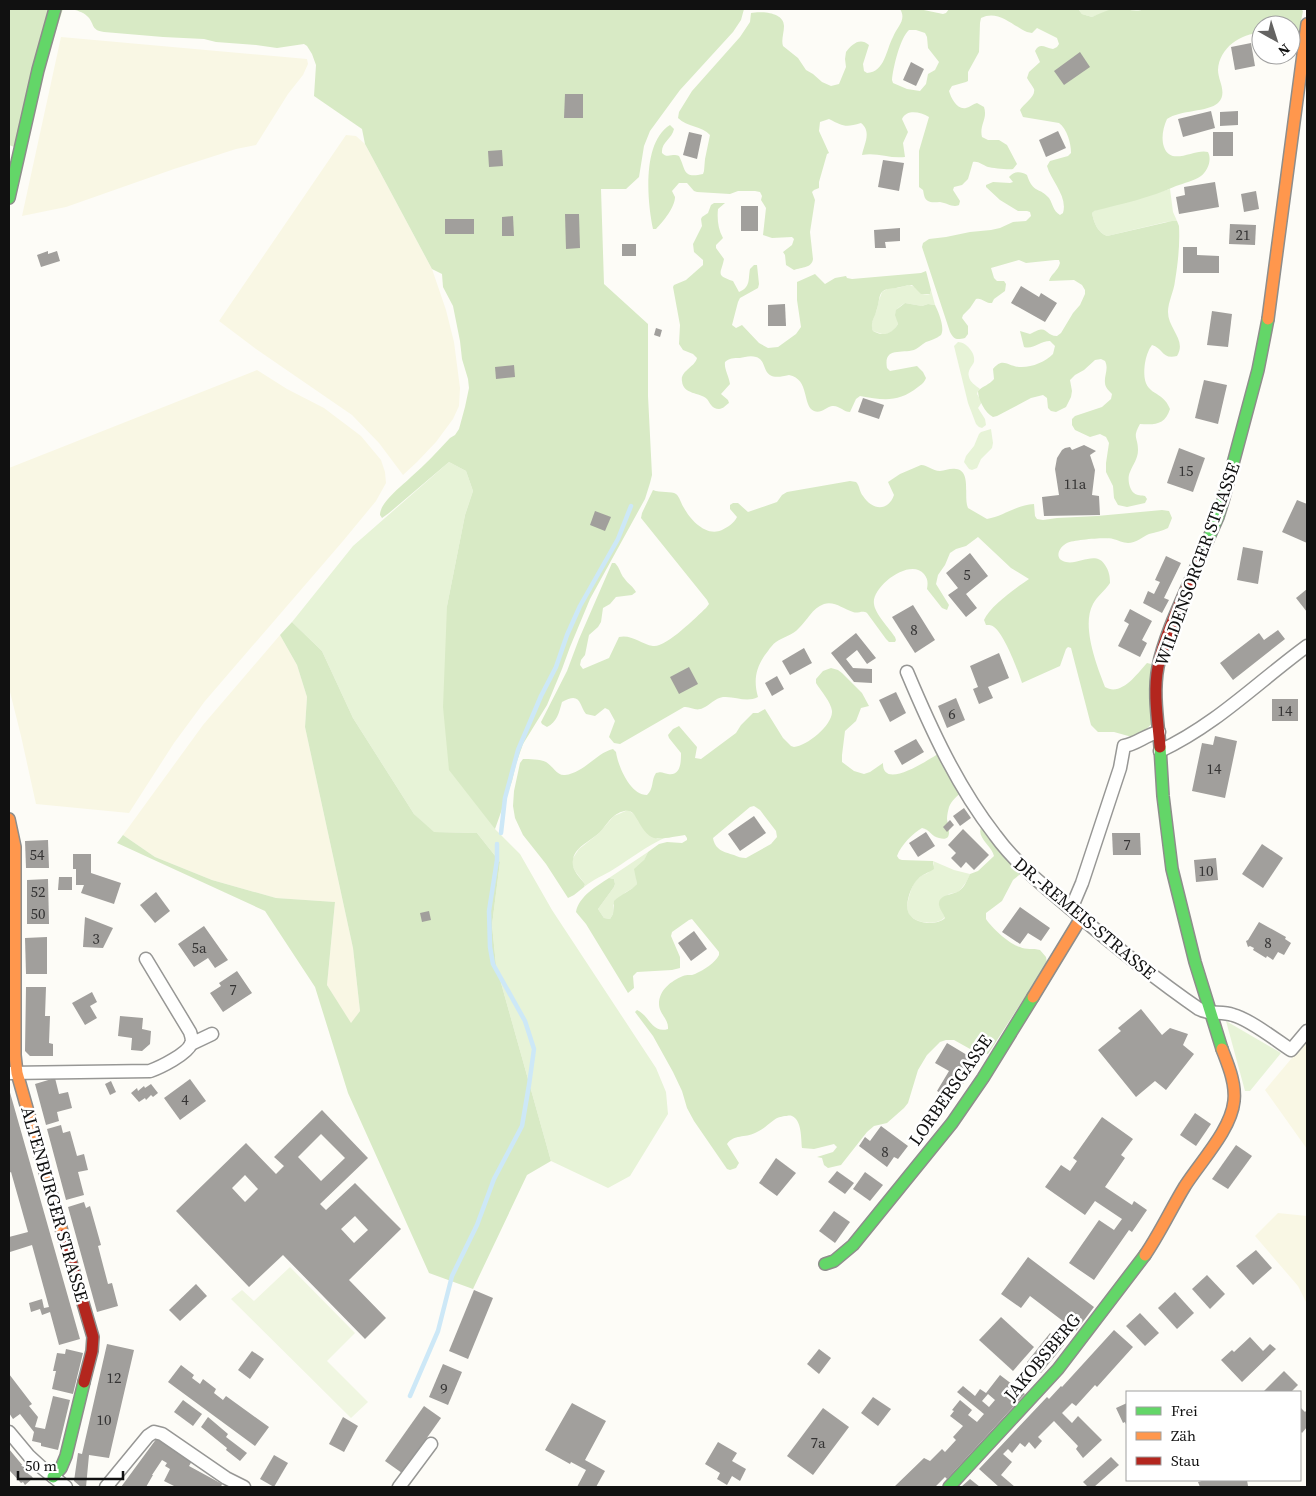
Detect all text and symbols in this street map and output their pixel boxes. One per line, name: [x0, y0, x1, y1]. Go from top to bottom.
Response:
north arrow: [1251, 15, 1301, 65]
text: N: [1274, 39, 1294, 61]
house number: 21: [1235, 224, 1251, 245]
street label: WILDENSORGER STRASSE: [1148, 459, 1246, 669]
house number: 15: [1178, 460, 1194, 481]
house number: 11a: [1064, 473, 1087, 494]
house number: 5: [963, 564, 971, 585]
house number: 8: [910, 619, 918, 640]
house number: 14: [1277, 700, 1293, 721]
house number: 6: [948, 703, 956, 724]
house number: 14: [1206, 758, 1222, 779]
house number: 7: [1123, 834, 1131, 855]
house number: 54: [29, 844, 45, 865]
street label: DR.-REMEIS-STRASSE: [1009, 851, 1161, 985]
house number: 10: [1198, 860, 1214, 881]
house number: 52: [30, 881, 46, 902]
house number: 50: [30, 903, 46, 924]
house number: 3: [92, 928, 100, 949]
house number: 8: [1264, 932, 1272, 953]
house number: 5a: [191, 937, 207, 958]
house number: 7: [229, 979, 237, 1000]
street label: LORBERSGASSE: [902, 1029, 998, 1150]
house number: 4: [181, 1089, 189, 1110]
street label: ALTENBURGER STRASSE: [15, 1103, 95, 1305]
house number: 8: [881, 1141, 889, 1162]
street label: JAKOBSBERG: [997, 1308, 1086, 1407]
house number: 12: [106, 1367, 122, 1388]
house number: 9: [440, 1378, 448, 1399]
legend: [1126, 1391, 1301, 1481]
text: Frei: [1171, 1400, 1198, 1421]
house number: 10: [96, 1409, 112, 1430]
text: Zäh: [1171, 1425, 1196, 1446]
house number: 7a: [810, 1432, 826, 1453]
scale bar: [18, 1448, 122, 1480]
text: Stau: [1171, 1450, 1200, 1471]
text: 50 m: [25, 1455, 57, 1476]

